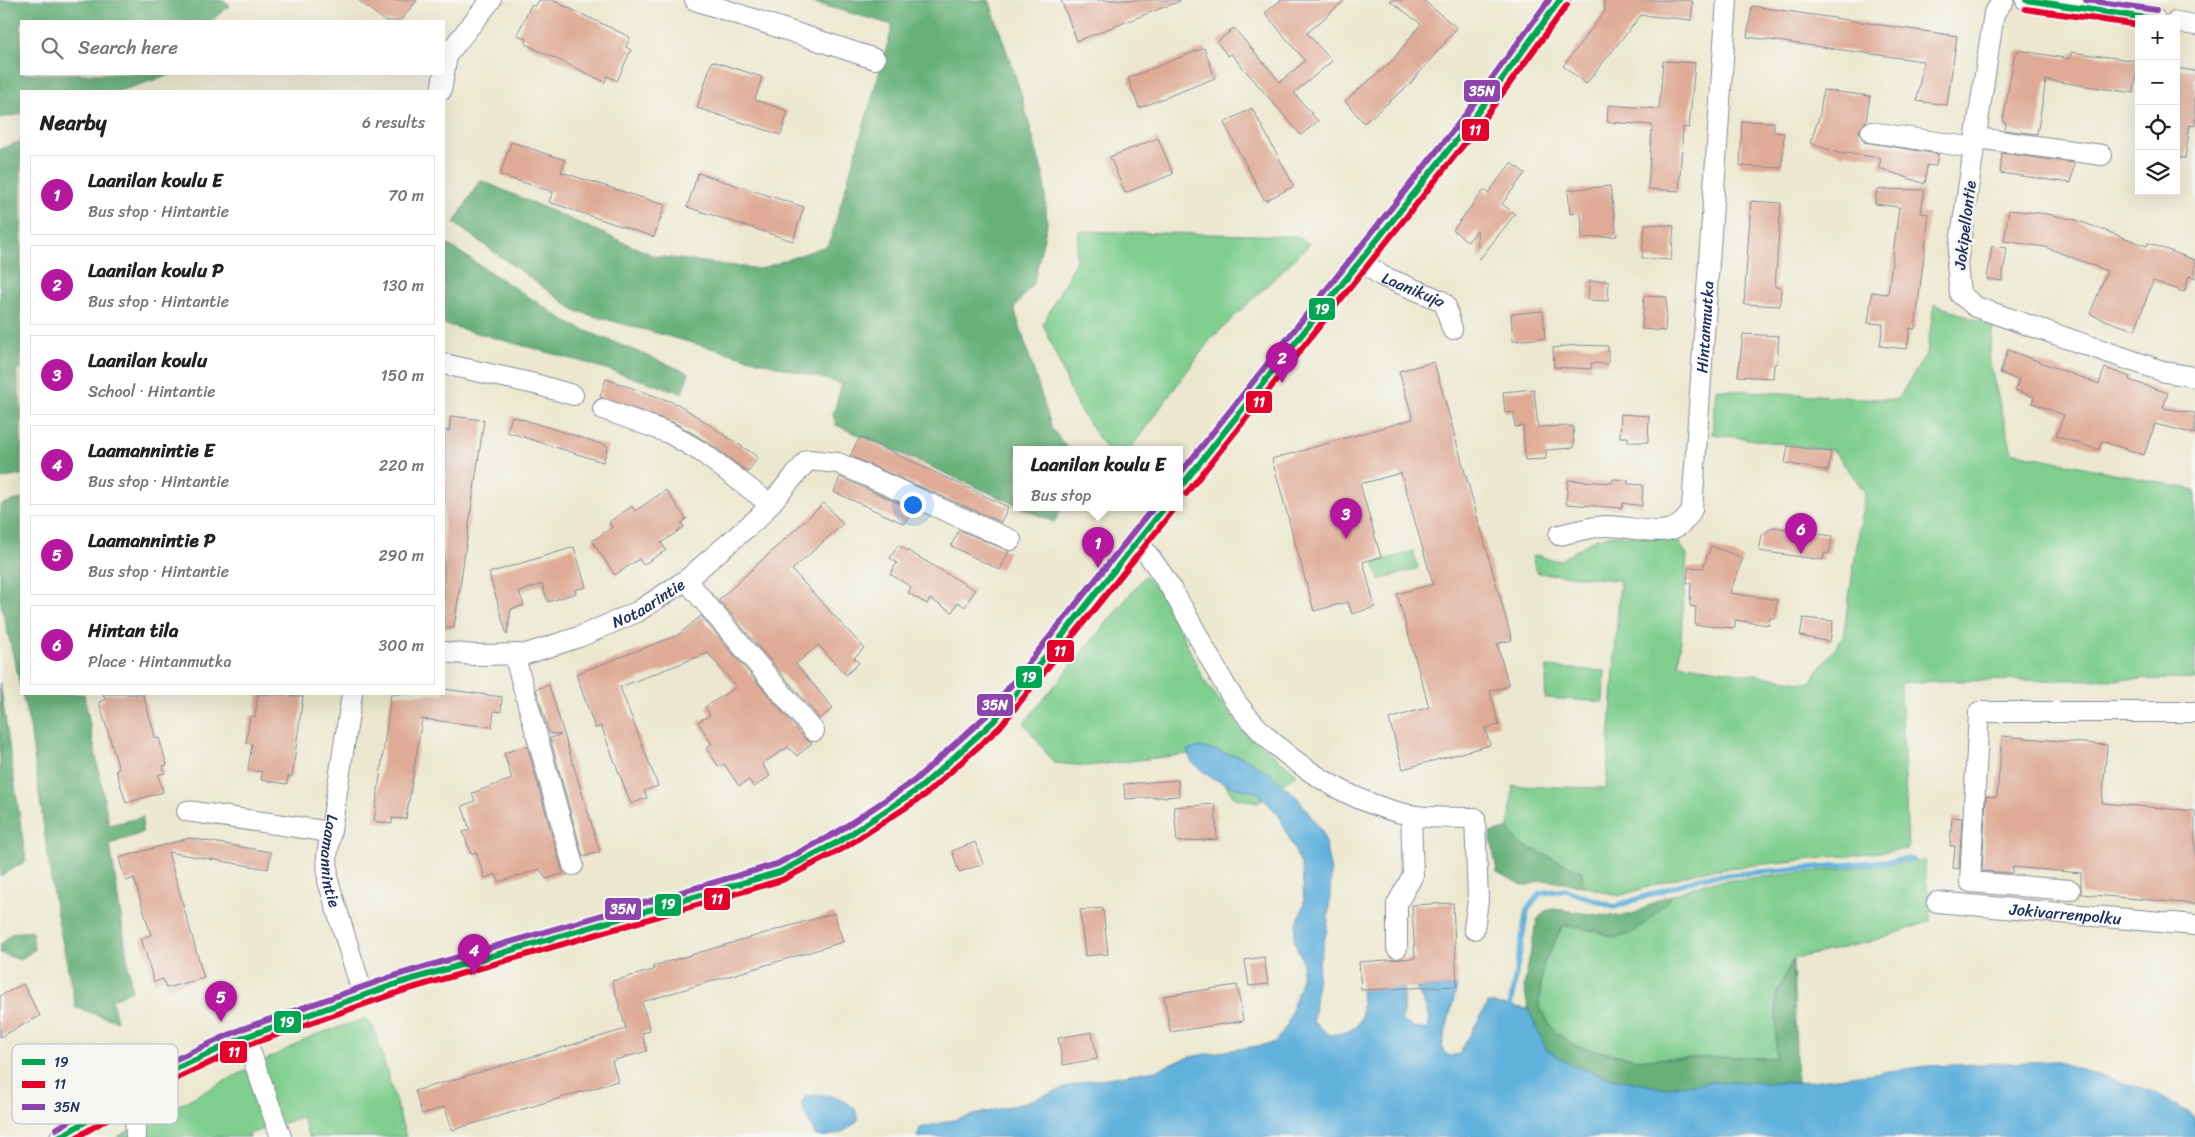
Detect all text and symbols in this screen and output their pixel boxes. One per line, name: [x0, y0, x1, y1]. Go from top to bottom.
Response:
map controls: [2135, 15, 2180, 195]
button: +: [2135, 15, 2180, 60]
search box: [20, 20, 445, 75]
text: Search here: [78, 31, 178, 64]
icon: search: [38, 34, 66, 62]
button: −: [2135, 60, 2180, 105]
line badge: 35N: [1463, 79, 1501, 103]
text: 35N: [1468, 79, 1495, 104]
text: Nearby: [40, 104, 106, 142]
button: locate: [2135, 105, 2180, 150]
text: 6 results: [362, 108, 425, 137]
line badge: 11: [1461, 118, 1490, 142]
text: 11: [1469, 118, 1481, 143]
button: layers: [2135, 150, 2180, 195]
text: Laanilan koulu E: [88, 164, 223, 197]
street label: Jokipellontie: [1945, 179, 1985, 272]
text: 1: [54, 181, 60, 210]
text: 70 m: [388, 181, 424, 210]
text: Bus stop · Hintantie: [88, 197, 229, 226]
text: Laanilan koulu P: [88, 254, 224, 287]
street label: Laanikuja: [1378, 263, 1454, 315]
text: 2: [52, 271, 62, 300]
text: 130 m: [382, 271, 424, 300]
street label: Hintanmutka: [1687, 280, 1722, 374]
text: Bus stop · Hintantie: [88, 287, 229, 316]
line badge: 19: [1308, 297, 1336, 321]
text: 19: [1315, 297, 1330, 322]
pin: 2: [1266, 342, 1298, 383]
text: Laanilan koulu: [88, 344, 207, 377]
text: 3: [53, 361, 61, 390]
text: 150 m: [381, 361, 424, 390]
text: School · Hintantie: [88, 377, 216, 406]
line badge: 11: [1245, 390, 1273, 414]
text: 11: [1253, 390, 1265, 415]
text: Laamannintie E: [88, 434, 214, 467]
popup: [1013, 446, 1183, 511]
text: Laanilan koulu E: [1031, 448, 1165, 481]
text: 4: [52, 451, 62, 480]
text: 220 m: [379, 451, 424, 480]
text: Bus stop · Hintantie: [88, 467, 229, 496]
text: Bus stop: [1031, 481, 1091, 510]
your location: [900, 492, 926, 518]
pin: 3: [1330, 498, 1362, 539]
pin: 6: [1785, 513, 1817, 554]
text: Laamannintie P: [88, 524, 215, 557]
pin: 1: [1082, 527, 1114, 568]
text: 5: [52, 541, 62, 570]
text: 290 m: [378, 541, 424, 570]
text: Bus stop · Hintantie: [88, 557, 229, 586]
street label: Notaarintie: [607, 570, 691, 636]
text: Hintan tila: [88, 614, 179, 647]
text: 6: [52, 631, 62, 660]
text: 300 m: [379, 631, 424, 660]
line badge: 11: [1046, 639, 1075, 663]
text: 11: [1054, 639, 1066, 664]
text: Place · Hintanmutka: [88, 647, 232, 676]
line badge: 19: [1015, 665, 1043, 689]
text: 19: [1022, 665, 1037, 690]
line badge: 35N: [976, 693, 1014, 717]
text: 35N: [981, 693, 1008, 718]
street label: Laamannintie: [312, 813, 350, 911]
line badge: 11: [703, 887, 731, 911]
text: 11: [711, 887, 723, 912]
text: 19: [661, 892, 676, 917]
line badge: 19: [654, 893, 682, 917]
street label: Jokivarrenpolku: [2007, 894, 2123, 933]
line badge: 35N: [604, 897, 642, 921]
text: 35N: [609, 897, 636, 922]
pin: 4: [458, 934, 490, 975]
pin: 5: [205, 981, 237, 1022]
line badge: 19: [273, 1010, 302, 1034]
text: 19: [280, 1010, 295, 1035]
line badge: 11: [219, 1040, 248, 1064]
text: 11: [228, 1040, 240, 1065]
legend: [12, 1044, 178, 1124]
text: 19: [54, 1050, 69, 1075]
text: 11: [54, 1072, 66, 1097]
text: 35N: [54, 1095, 80, 1120]

